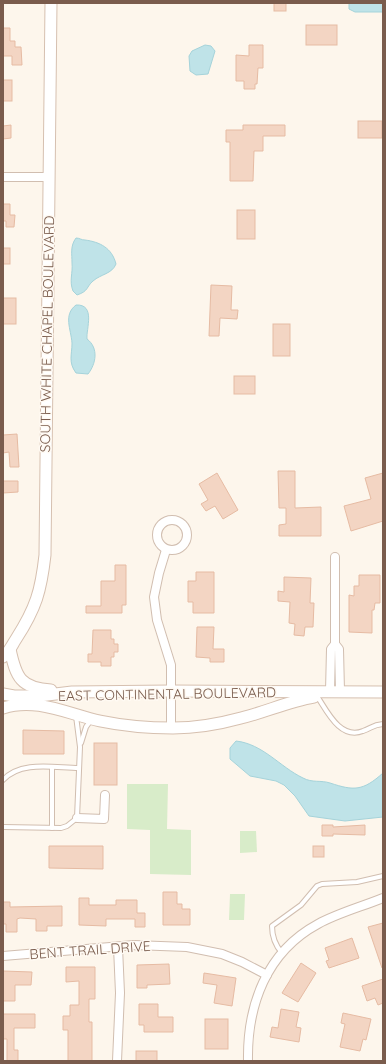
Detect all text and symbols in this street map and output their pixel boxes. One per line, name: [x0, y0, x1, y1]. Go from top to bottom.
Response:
street label: SOUTH WHITE CHAPEL BOULEVARD: [36, 216, 58, 452]
street label: EAST CONTINENTAL BOULEVARD: [58, 683, 276, 705]
street label: BENT TRAIL DRIVE: [29, 937, 151, 963]

